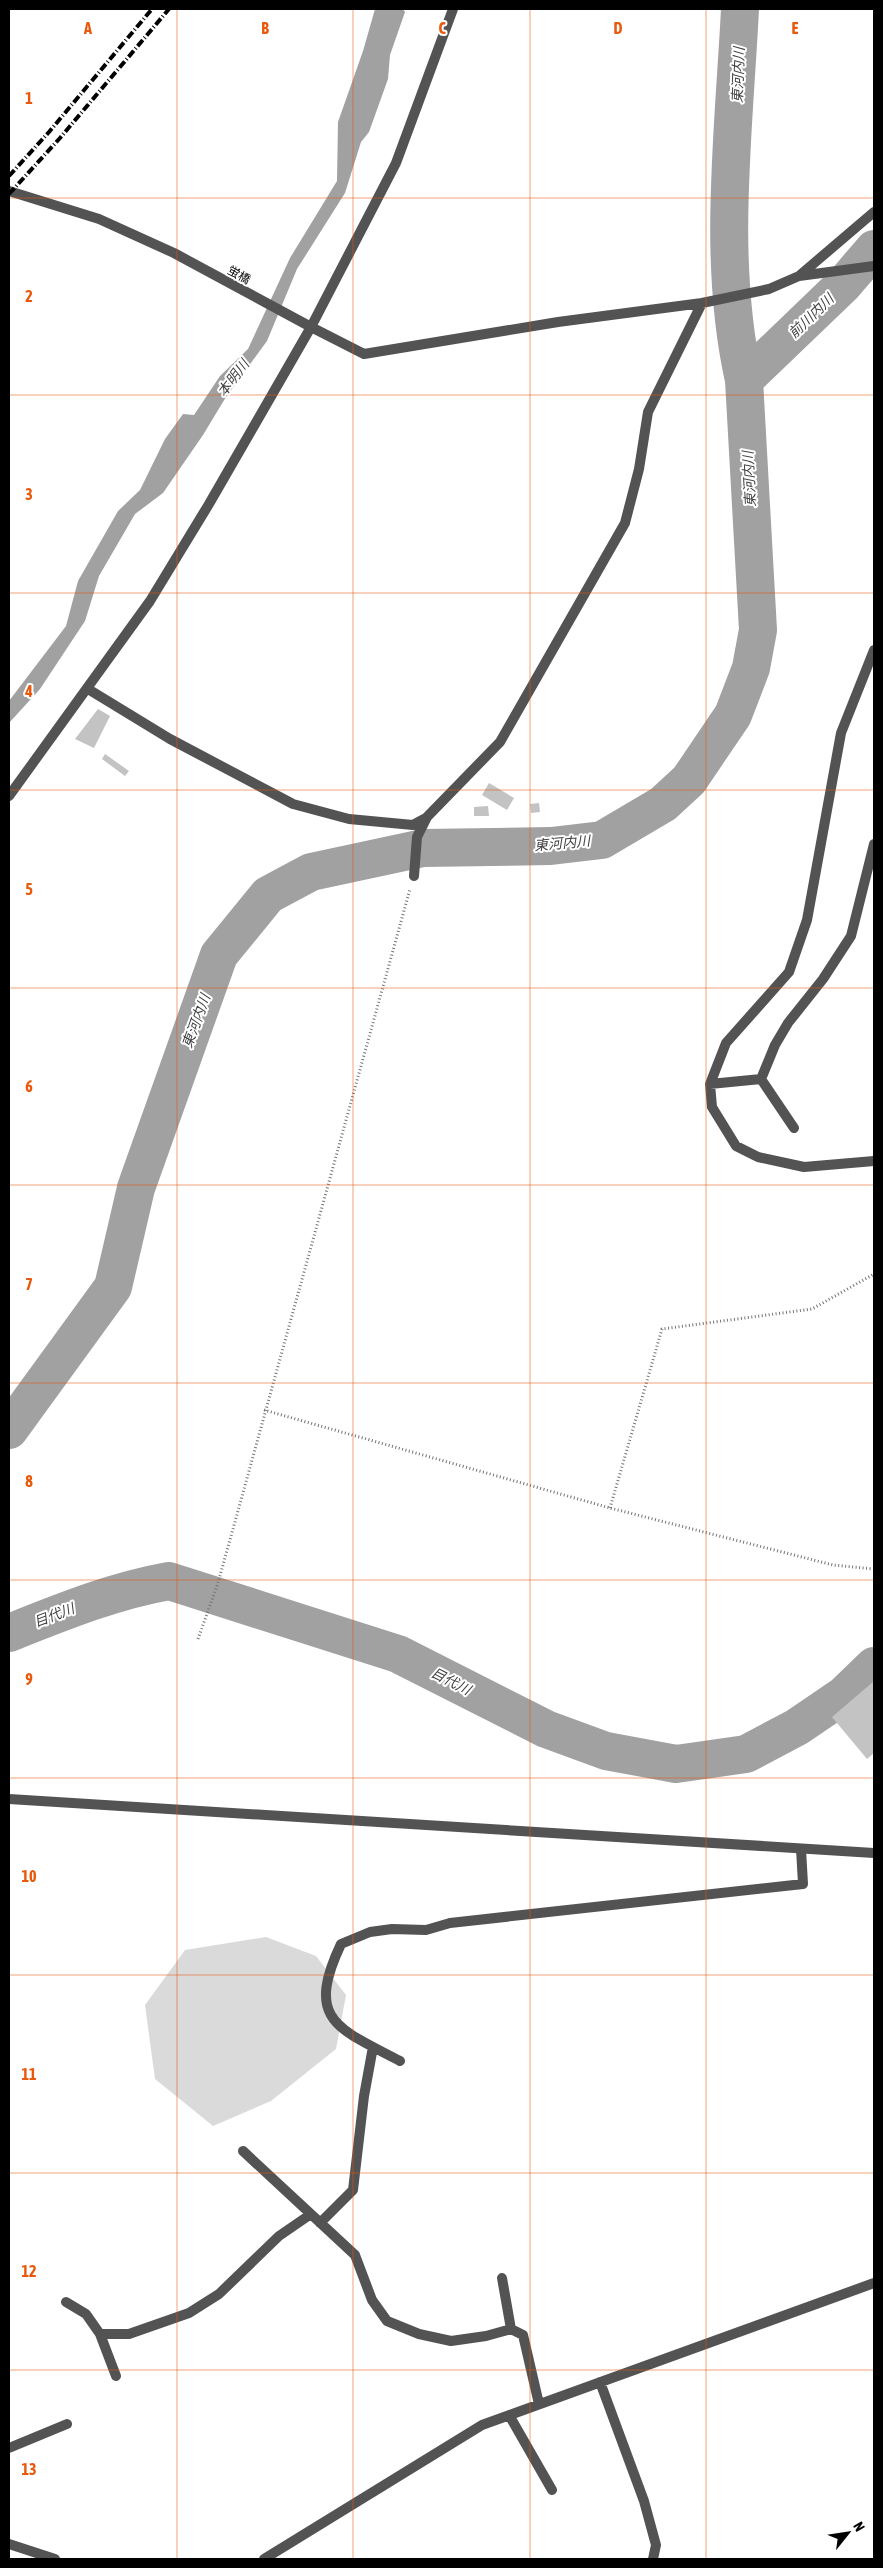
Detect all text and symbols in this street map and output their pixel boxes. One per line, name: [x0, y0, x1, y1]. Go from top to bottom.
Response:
text: A: [83, 19, 92, 37]
text: B: [261, 19, 269, 37]
text: C: [438, 19, 446, 37]
text: D: [614, 19, 623, 37]
text: E: [792, 19, 799, 37]
water label: 東河内川: [729, 45, 747, 103]
text: 1: [25, 89, 33, 107]
street label: 蛍橋: [225, 263, 253, 287]
text: 2: [25, 287, 33, 305]
water label: 前川内川: [785, 289, 838, 341]
water label: 本明川: [214, 355, 253, 400]
water label: 東河内川: [739, 449, 758, 507]
text: 3: [25, 485, 33, 503]
text: 4: [24, 682, 33, 700]
water label: 東河内川: [533, 832, 593, 853]
text: 5: [25, 880, 33, 898]
water label: 東河内川: [179, 990, 214, 1050]
text: 6: [25, 1077, 33, 1095]
text: 7: [25, 1275, 33, 1293]
text: 8: [25, 1472, 33, 1490]
water label: 目代川: [32, 1599, 78, 1630]
water label: 目代川: [429, 1664, 475, 1699]
text: 9: [25, 1670, 33, 1688]
text: 10: [21, 1867, 37, 1885]
text: 11: [21, 2065, 37, 2083]
text: 12: [21, 2262, 37, 2280]
text: 13: [21, 2460, 37, 2478]
north arrow: [823, 2508, 873, 2558]
text: N: [850, 2519, 868, 2534]

